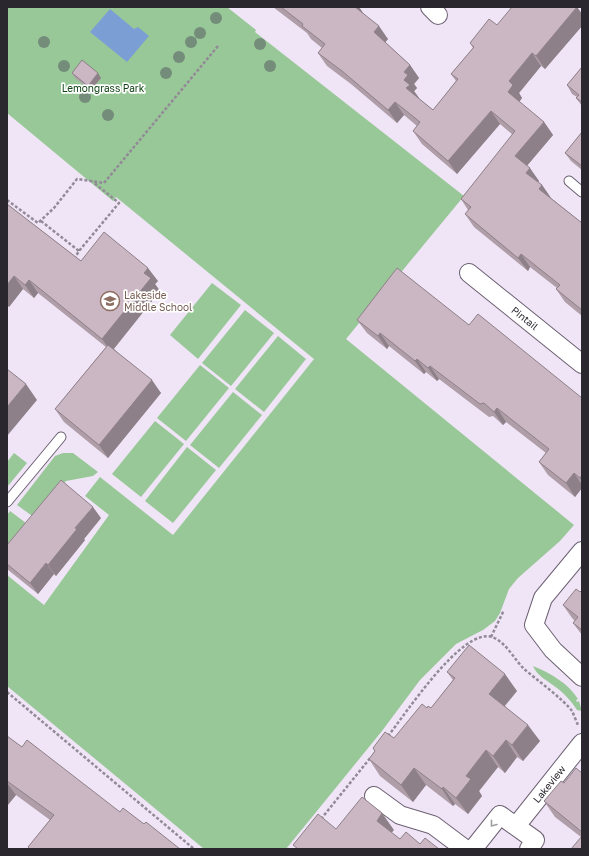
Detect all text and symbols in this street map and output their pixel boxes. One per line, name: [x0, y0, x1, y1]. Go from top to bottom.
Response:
park label: Lemongrass Park: [62, 82, 145, 94]
place label: Lakeside Middle School: [124, 289, 192, 313]
school or university icon: Lakeside Middle School: [99, 290, 121, 312]
street label: Pintail: [509, 304, 541, 332]
street label: Lakeview: [530, 763, 568, 805]
one-way arrow: [490, 820, 497, 827]

